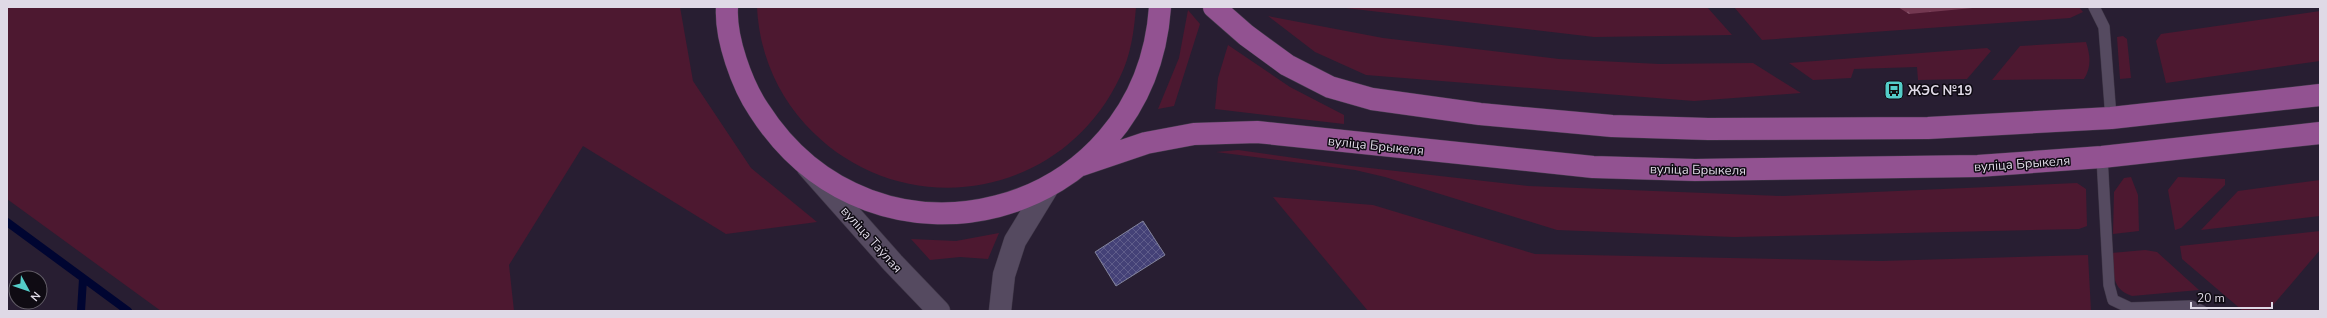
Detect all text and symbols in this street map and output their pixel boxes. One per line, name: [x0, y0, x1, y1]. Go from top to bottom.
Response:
bus stop icon: ЖЭС №19: [1883, 79, 1905, 101]
place label: ЖЭС №19: [1908, 82, 1973, 100]
street label: вуліца Брыкеля: [1327, 132, 1425, 160]
street label: вуліца Брыкеля: [1973, 152, 2071, 176]
street label: вуліца Брыкеля: [1650, 160, 1746, 180]
street label: вуліца Таўлая: [836, 202, 906, 277]
north arrow: [8, 270, 48, 310]
scale bar: [2191, 284, 2272, 310]
text: N: [27, 288, 44, 304]
text: 20 m: [2197, 290, 2225, 306]

